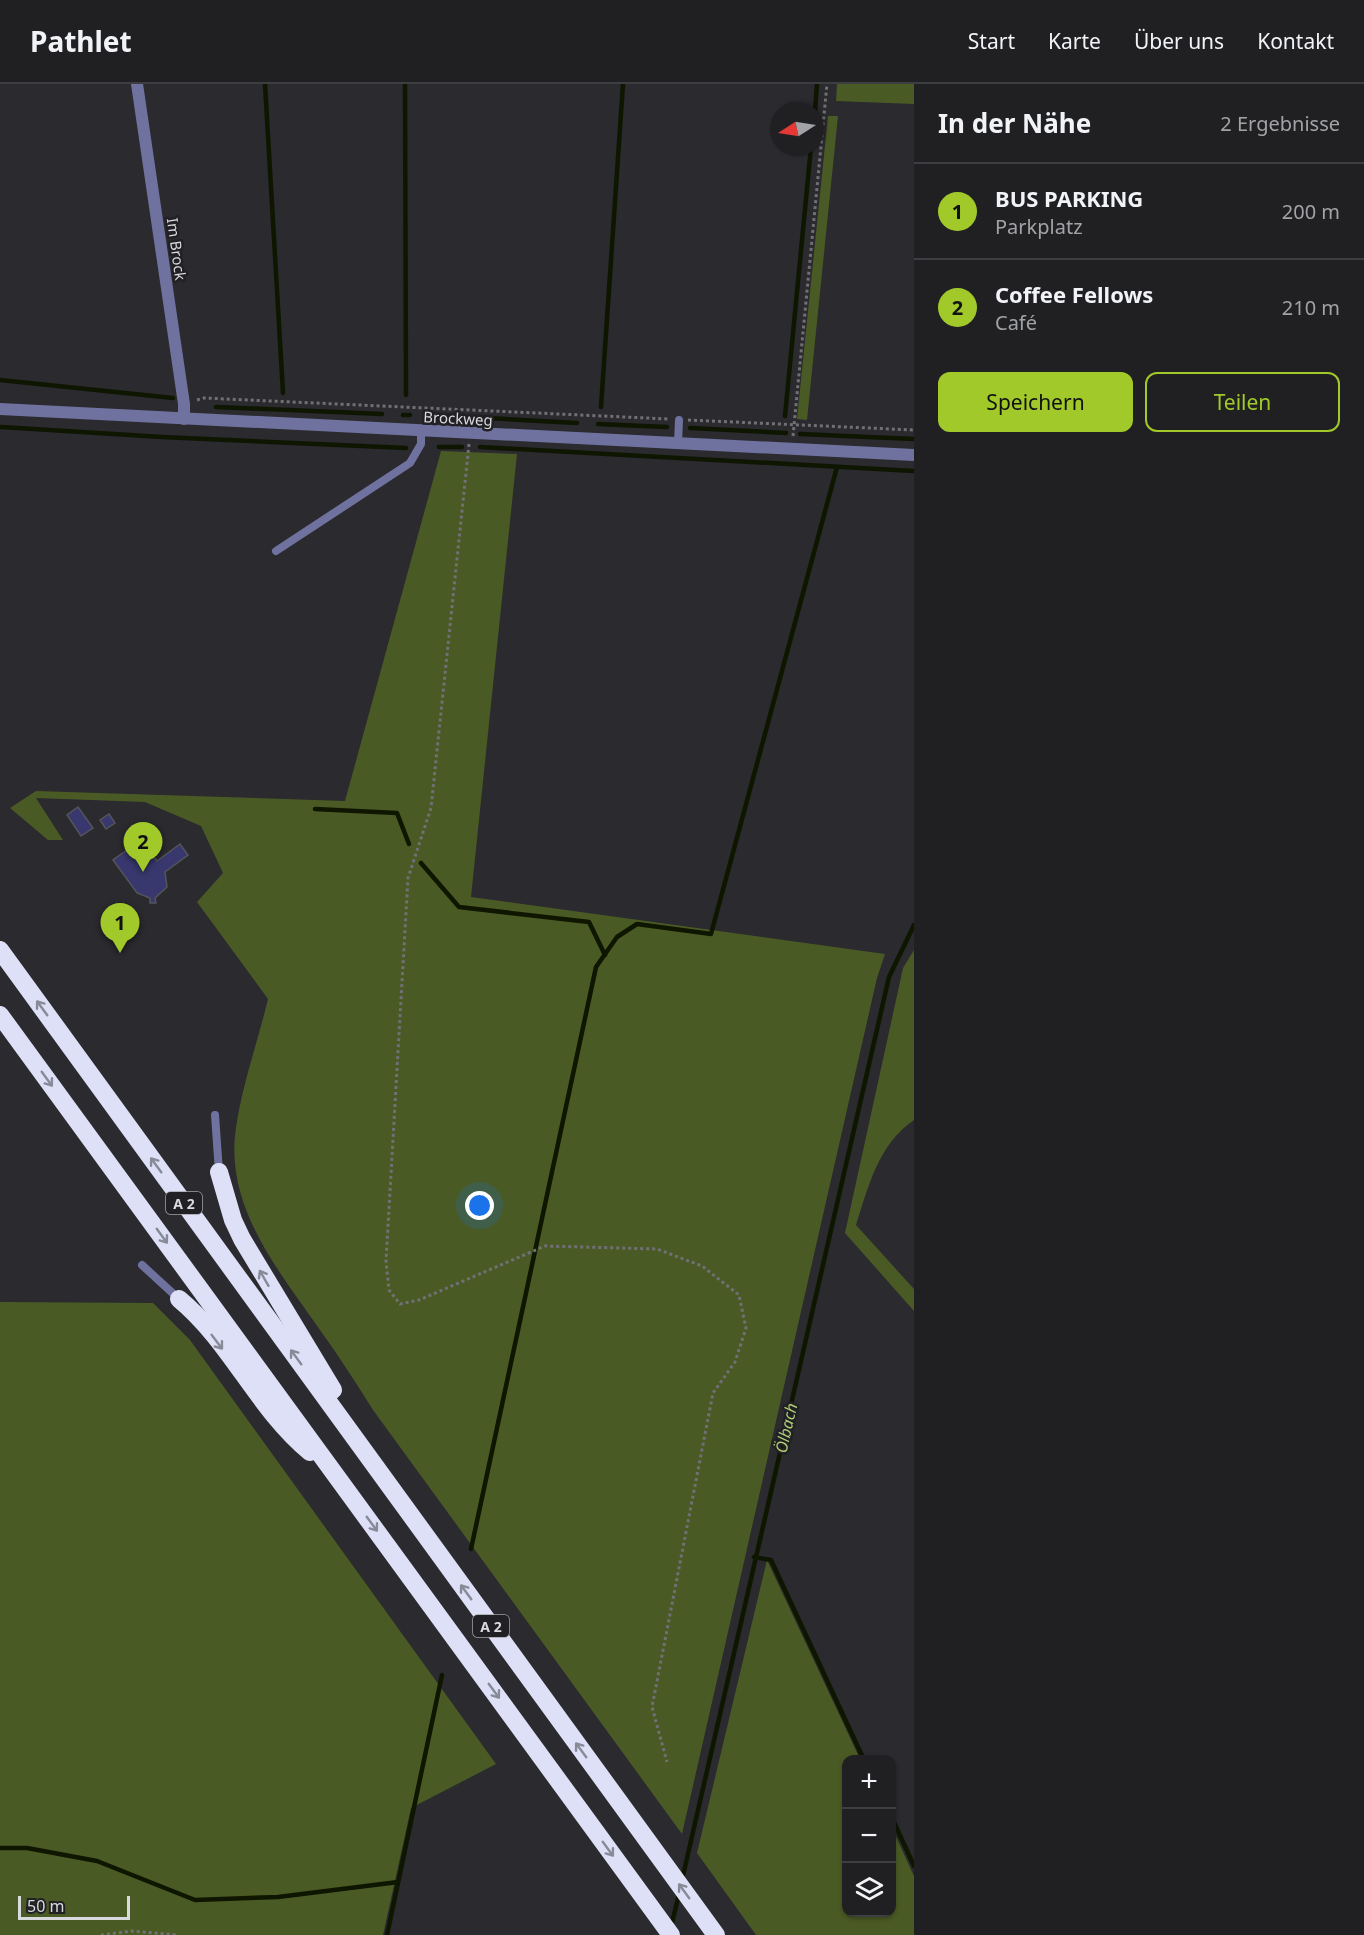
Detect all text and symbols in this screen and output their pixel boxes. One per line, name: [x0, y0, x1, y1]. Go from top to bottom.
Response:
text: Pathlet: [30, 22, 132, 60]
text: Start: [968, 27, 1015, 55]
text: Karte: [1048, 27, 1101, 55]
text: Über uns: [1134, 27, 1224, 55]
text: Kontakt: [1257, 27, 1334, 55]
north arrow: [770, 102, 824, 156]
text: In der Nähe: [938, 105, 1091, 141]
text: 2 Ergebnisse: [1220, 110, 1340, 137]
text: BUS PARKING: [995, 183, 1143, 213]
text: 1: [952, 198, 963, 225]
text: 200 m: [1282, 198, 1340, 225]
text: Parkplatz: [995, 213, 1083, 240]
street label: Im Brock: [163, 216, 191, 282]
text: Coffee Fellows: [995, 279, 1153, 309]
text: 2: [952, 294, 963, 321]
text: 210 m: [1282, 294, 1340, 321]
text: Café: [995, 309, 1037, 336]
button: Speichern: [938, 372, 1133, 432]
button: Teilen: [1145, 372, 1340, 432]
street label: Brockweg: [423, 406, 493, 430]
pin: 2: [124, 822, 162, 872]
pin: 1: [100, 904, 140, 953]
one-way arrow: [36, 1000, 48, 1016]
one-way arrow: [41, 1071, 53, 1087]
one-way arrow: [150, 1158, 163, 1174]
your location: [465, 1191, 494, 1220]
road number: A 2: [166, 1192, 202, 1214]
one-way arrow: [156, 1228, 168, 1244]
one-way arrow: [258, 1270, 270, 1287]
one-way arrow: [211, 1334, 224, 1350]
one-way arrow: [290, 1350, 302, 1366]
water label: Ölbach: [770, 1401, 802, 1455]
one-way arrow: [366, 1516, 378, 1532]
one-way arrow: [460, 1585, 473, 1601]
road number: A 2: [473, 1615, 509, 1637]
one-way arrow: [488, 1683, 500, 1699]
one-way arrow: [575, 1742, 587, 1758]
map controls: [842, 1755, 896, 1917]
button: +: [842, 1755, 896, 1809]
button: −: [842, 1809, 896, 1863]
one-way arrow: [602, 1840, 615, 1856]
button: layers: [842, 1863, 896, 1917]
one-way arrow: [678, 1883, 690, 1899]
scale bar: [18, 1893, 130, 1920]
text: 50 m: [27, 1895, 64, 1917]

